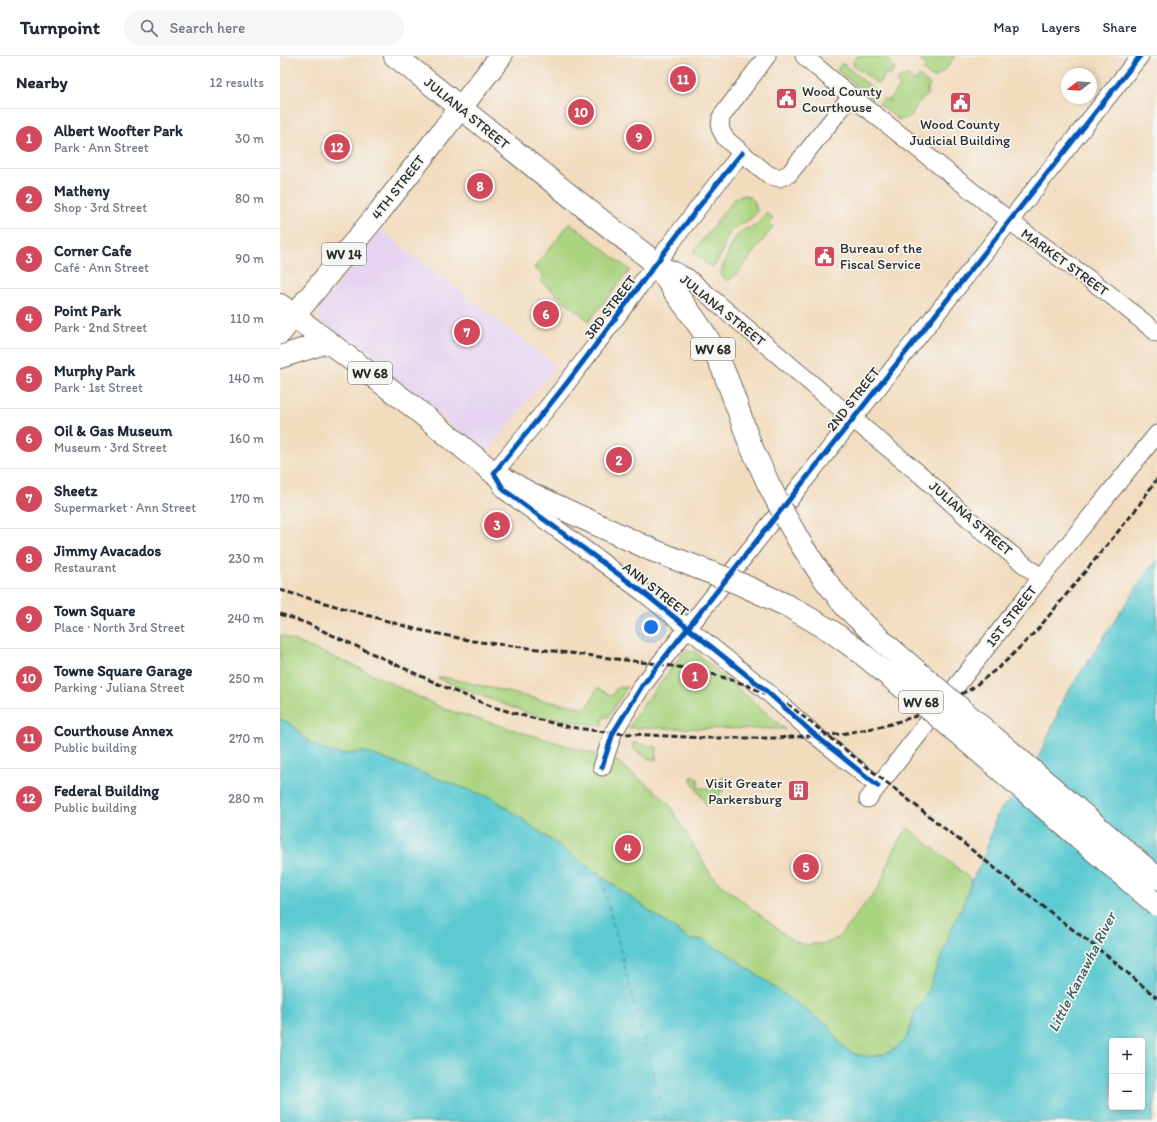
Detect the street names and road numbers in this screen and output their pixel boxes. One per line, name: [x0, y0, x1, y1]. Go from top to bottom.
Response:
street label: JULIANA STREET: [420, 74, 513, 153]
street label: 4TH STREET: [368, 152, 429, 223]
street label: MARKET STREET: [1018, 225, 1112, 300]
road number: WV 14: [322, 243, 366, 265]
street label: JULIANA STREET: [676, 271, 769, 350]
street label: 3RD STREET: [581, 272, 640, 343]
road number: WV 68: [691, 338, 735, 360]
road number: WV 68: [348, 362, 392, 384]
street label: 2ND STREET: [823, 364, 884, 435]
street label: JULIANA STREET: [925, 477, 1016, 559]
street label: ANN STREET: [619, 558, 692, 620]
street label: 1ST STREET: [982, 582, 1041, 650]
road number: WV 68: [899, 691, 943, 713]

